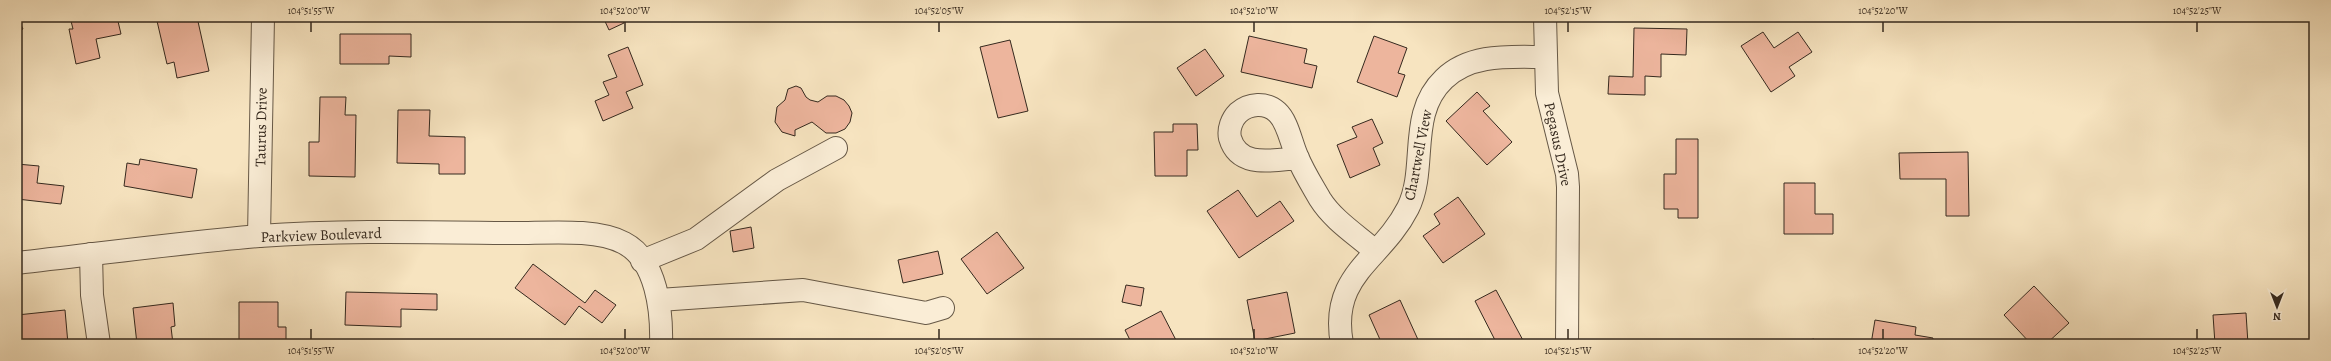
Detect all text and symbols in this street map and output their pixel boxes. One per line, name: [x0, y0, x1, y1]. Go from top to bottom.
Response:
text: 104°51'55"W: [288, 4, 335, 17]
text: 104°52'00"W: [600, 4, 651, 17]
text: 104°52'05"W: [914, 4, 964, 17]
text: 104°52'10"W: [1230, 4, 1279, 17]
text: 104°52'15"W: [1544, 4, 1592, 17]
text: 104°52'20"W: [1858, 4, 1908, 17]
text: 104°52'25"W: [2173, 4, 2222, 17]
street label: Taurus Drive: [250, 87, 272, 167]
street label: Pegasus Drive: [1539, 100, 1577, 188]
street label: Chartwell View: [1399, 107, 1437, 202]
street label: Parkview Boulevard: [260, 223, 383, 247]
north arrow: [2257, 287, 2297, 327]
text: N: [2273, 309, 2281, 324]
text: 104°51'55"W: [288, 344, 335, 357]
text: 104°52'00"W: [600, 344, 651, 357]
text: 104°52'05"W: [914, 344, 964, 357]
text: 104°52'10"W: [1230, 344, 1279, 357]
text: 104°52'15"W: [1544, 344, 1592, 357]
text: 104°52'20"W: [1858, 344, 1908, 357]
text: 104°52'25"W: [2173, 344, 2222, 357]

